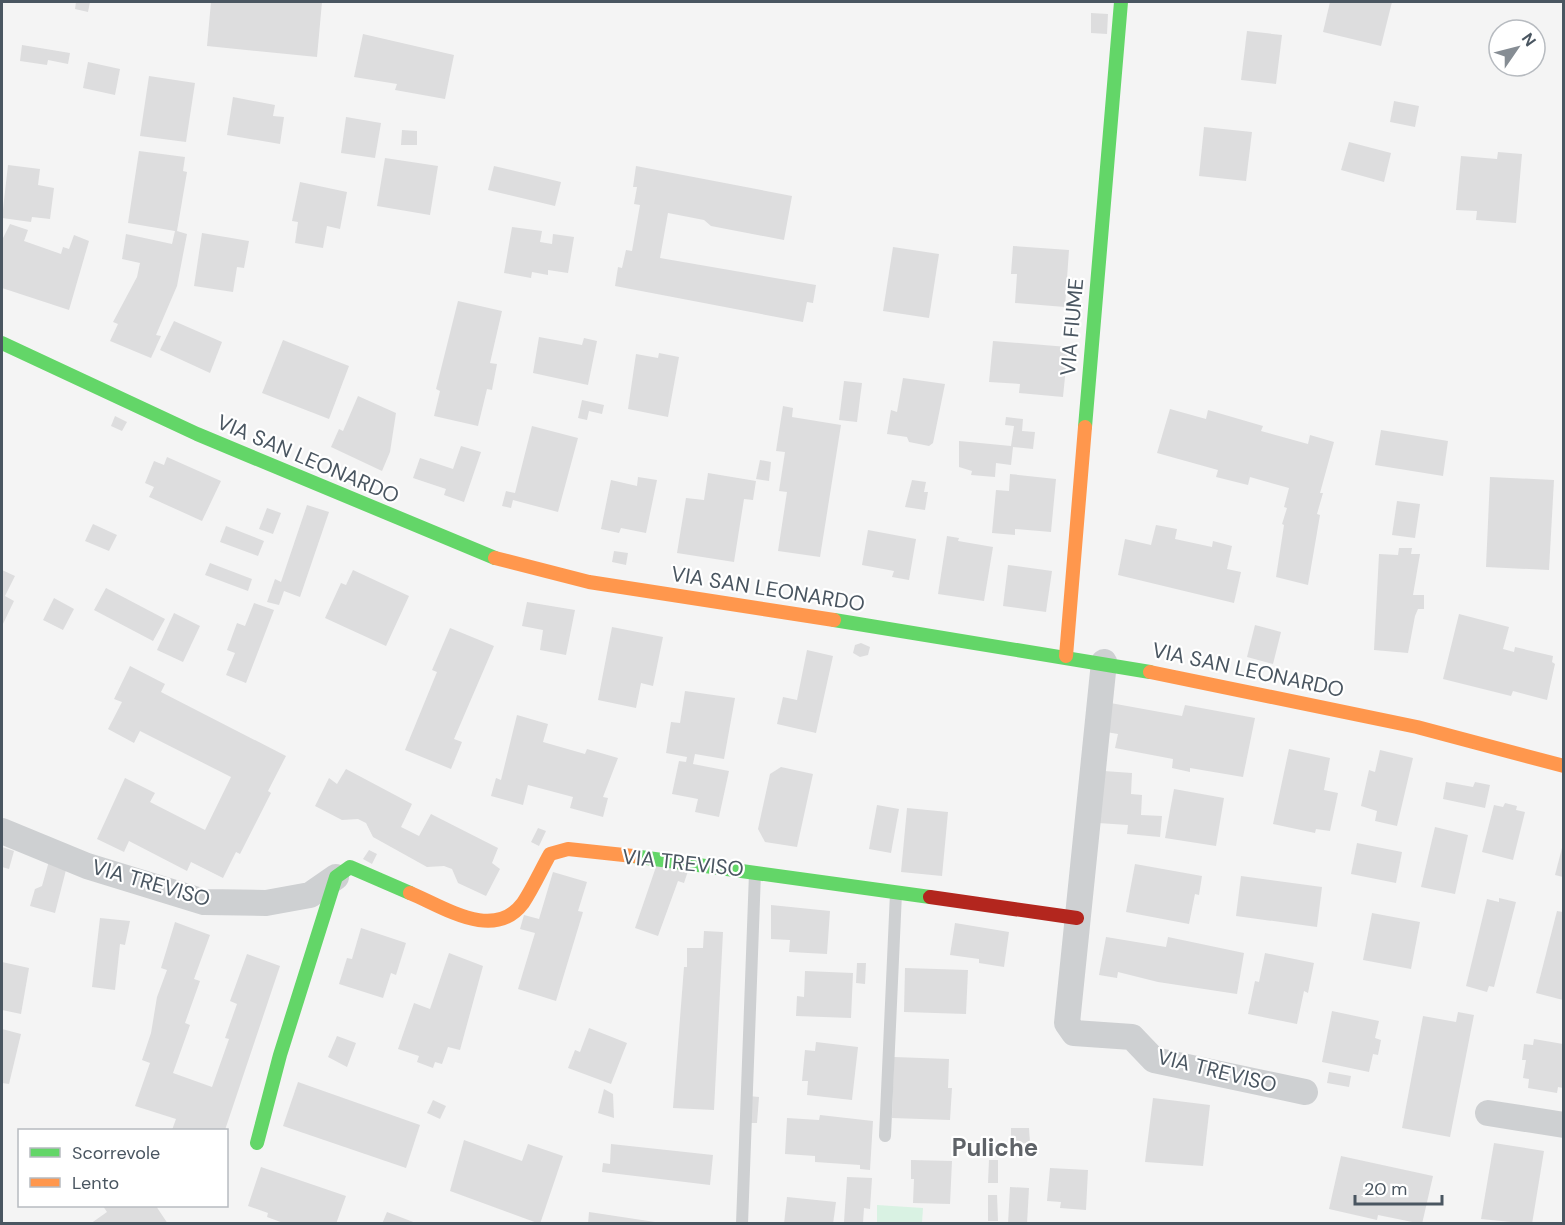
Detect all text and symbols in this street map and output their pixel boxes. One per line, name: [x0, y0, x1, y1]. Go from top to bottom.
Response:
north arrow: [1487, 18, 1547, 78]
text: N: [1517, 29, 1541, 50]
street label: VIA FIUME: [1054, 277, 1090, 377]
street label: VIA SAN LEONARDO: [213, 408, 403, 510]
street label: VIA SAN LEONARDO: [669, 560, 867, 618]
street label: VIA SAN LEONARDO: [1149, 636, 1347, 704]
street label: VIA TREVISO: [621, 843, 745, 883]
street label: VIA TREVISO: [88, 853, 214, 913]
street label: VIA TREVISO: [1154, 1043, 1280, 1099]
legend: [18, 1129, 228, 1207]
district label: Puliche: [952, 1132, 1038, 1163]
text: Scorrevole: [72, 1141, 160, 1165]
scale bar: [1355, 1168, 1442, 1206]
text: Lento: [72, 1171, 119, 1195]
text: 20 m: [1364, 1177, 1407, 1201]

